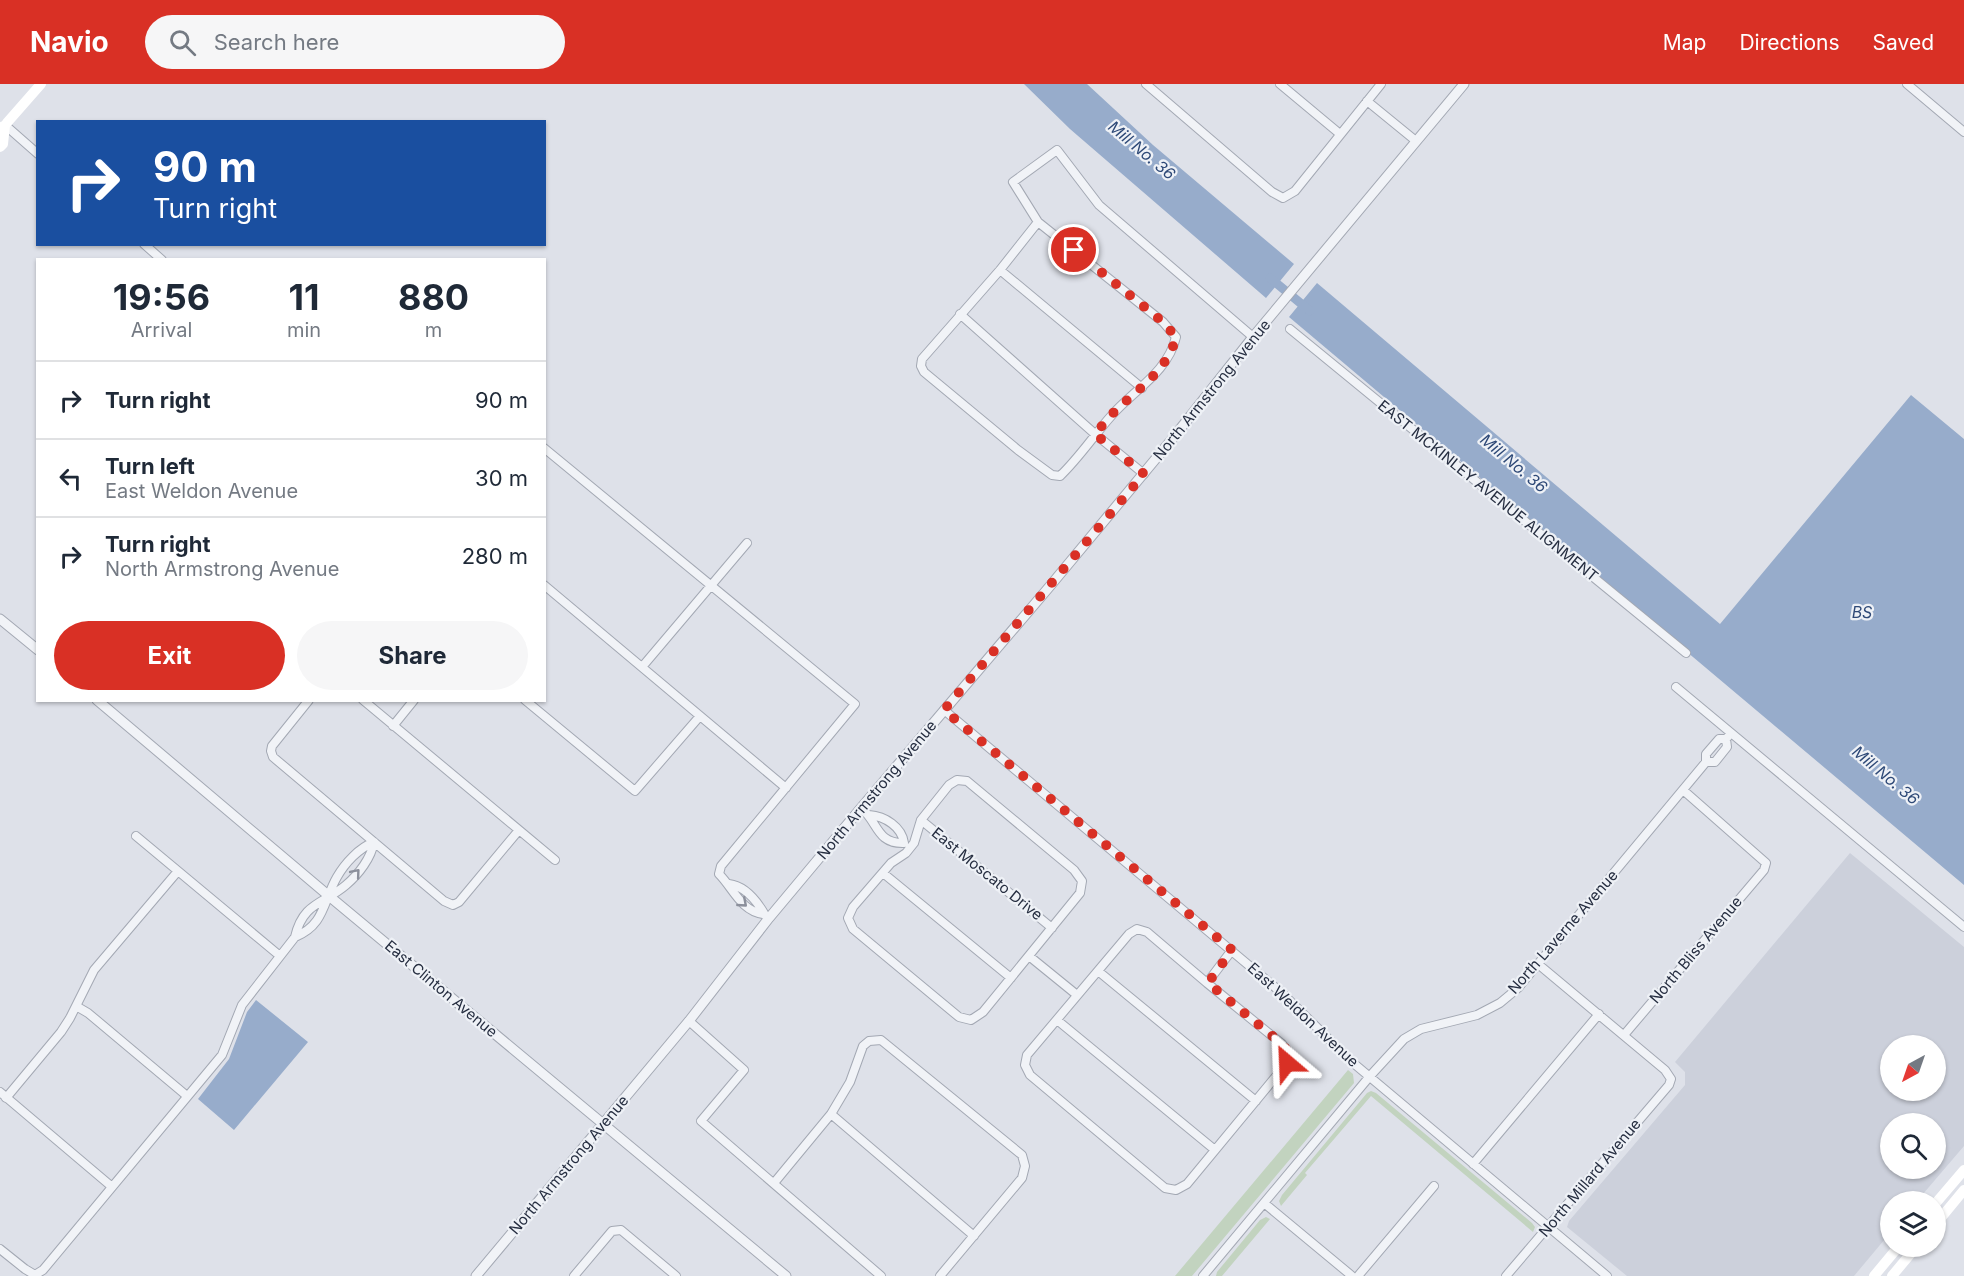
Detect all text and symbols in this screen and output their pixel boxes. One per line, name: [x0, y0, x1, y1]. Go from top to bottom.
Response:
search box: [145, 15, 565, 69]
text: Navio: [30, 25, 109, 59]
icon: search: [166, 26, 199, 59]
text: Search here: [214, 29, 339, 55]
text: Map: [1663, 30, 1706, 55]
text: Directions: [1739, 30, 1840, 55]
text: Saved: [1873, 30, 1934, 55]
water label: Mill No. 36: [1104, 116, 1180, 184]
text: 90 m: [153, 141, 257, 192]
icon: right: [54, 144, 132, 222]
text: Turn right: [153, 192, 277, 225]
pin: [1048, 224, 1099, 275]
icon: arrive: [1057, 233, 1090, 266]
text: 19:56: [113, 275, 210, 319]
text: 11: [289, 275, 320, 319]
text: 880: [398, 275, 469, 319]
street label: North Armstrong Avenue: [1149, 315, 1274, 464]
text: Arrival: [131, 318, 192, 342]
text: min: [287, 318, 321, 342]
text: m: [425, 318, 442, 342]
icon: right: [54, 384, 87, 417]
text: Turn right: [105, 387, 211, 413]
text: 90 m: [475, 387, 528, 413]
street label: EAST MCKINLEY AVENUE ALIGNMENT: [1374, 396, 1602, 585]
water label: Mill No. 36: [1476, 429, 1552, 497]
text: Turn left: [105, 453, 195, 479]
icon: left: [54, 462, 87, 495]
text: 30 m: [475, 465, 528, 491]
text: East Weldon Avenue: [105, 479, 298, 503]
text: Turn right: [105, 531, 211, 557]
icon: right: [54, 540, 87, 573]
text: 280 m: [462, 543, 528, 569]
text: North Armstrong Avenue: [105, 557, 339, 581]
water label: BS: [1852, 602, 1873, 622]
button: Exit: [54, 621, 285, 690]
button: Share: [297, 621, 528, 690]
street label: North Armstrong Avenue: [813, 716, 940, 863]
water label: Mill No. 36: [1848, 741, 1924, 809]
street label: East Moscato Drive: [928, 823, 1047, 924]
street label: North Laverne Avenue: [1504, 866, 1622, 998]
one-way arrow: [349, 869, 360, 880]
street label: North Bliss Avenue: [1645, 892, 1746, 1007]
one-way arrow: [736, 895, 747, 906]
street label: East Clinton Avenue: [381, 936, 501, 1041]
street label: East Weldon Avenue: [1244, 958, 1363, 1071]
position arrow: [1255, 1031, 1319, 1095]
north arrow: [1880, 1035, 1946, 1101]
map controls: [1880, 1035, 1946, 1257]
street label: North Armstrong Avenue: [505, 1091, 632, 1238]
button: search: [1880, 1113, 1946, 1179]
street label: North Millard Avenue: [1535, 1115, 1645, 1241]
button: layers: [1880, 1191, 1946, 1257]

